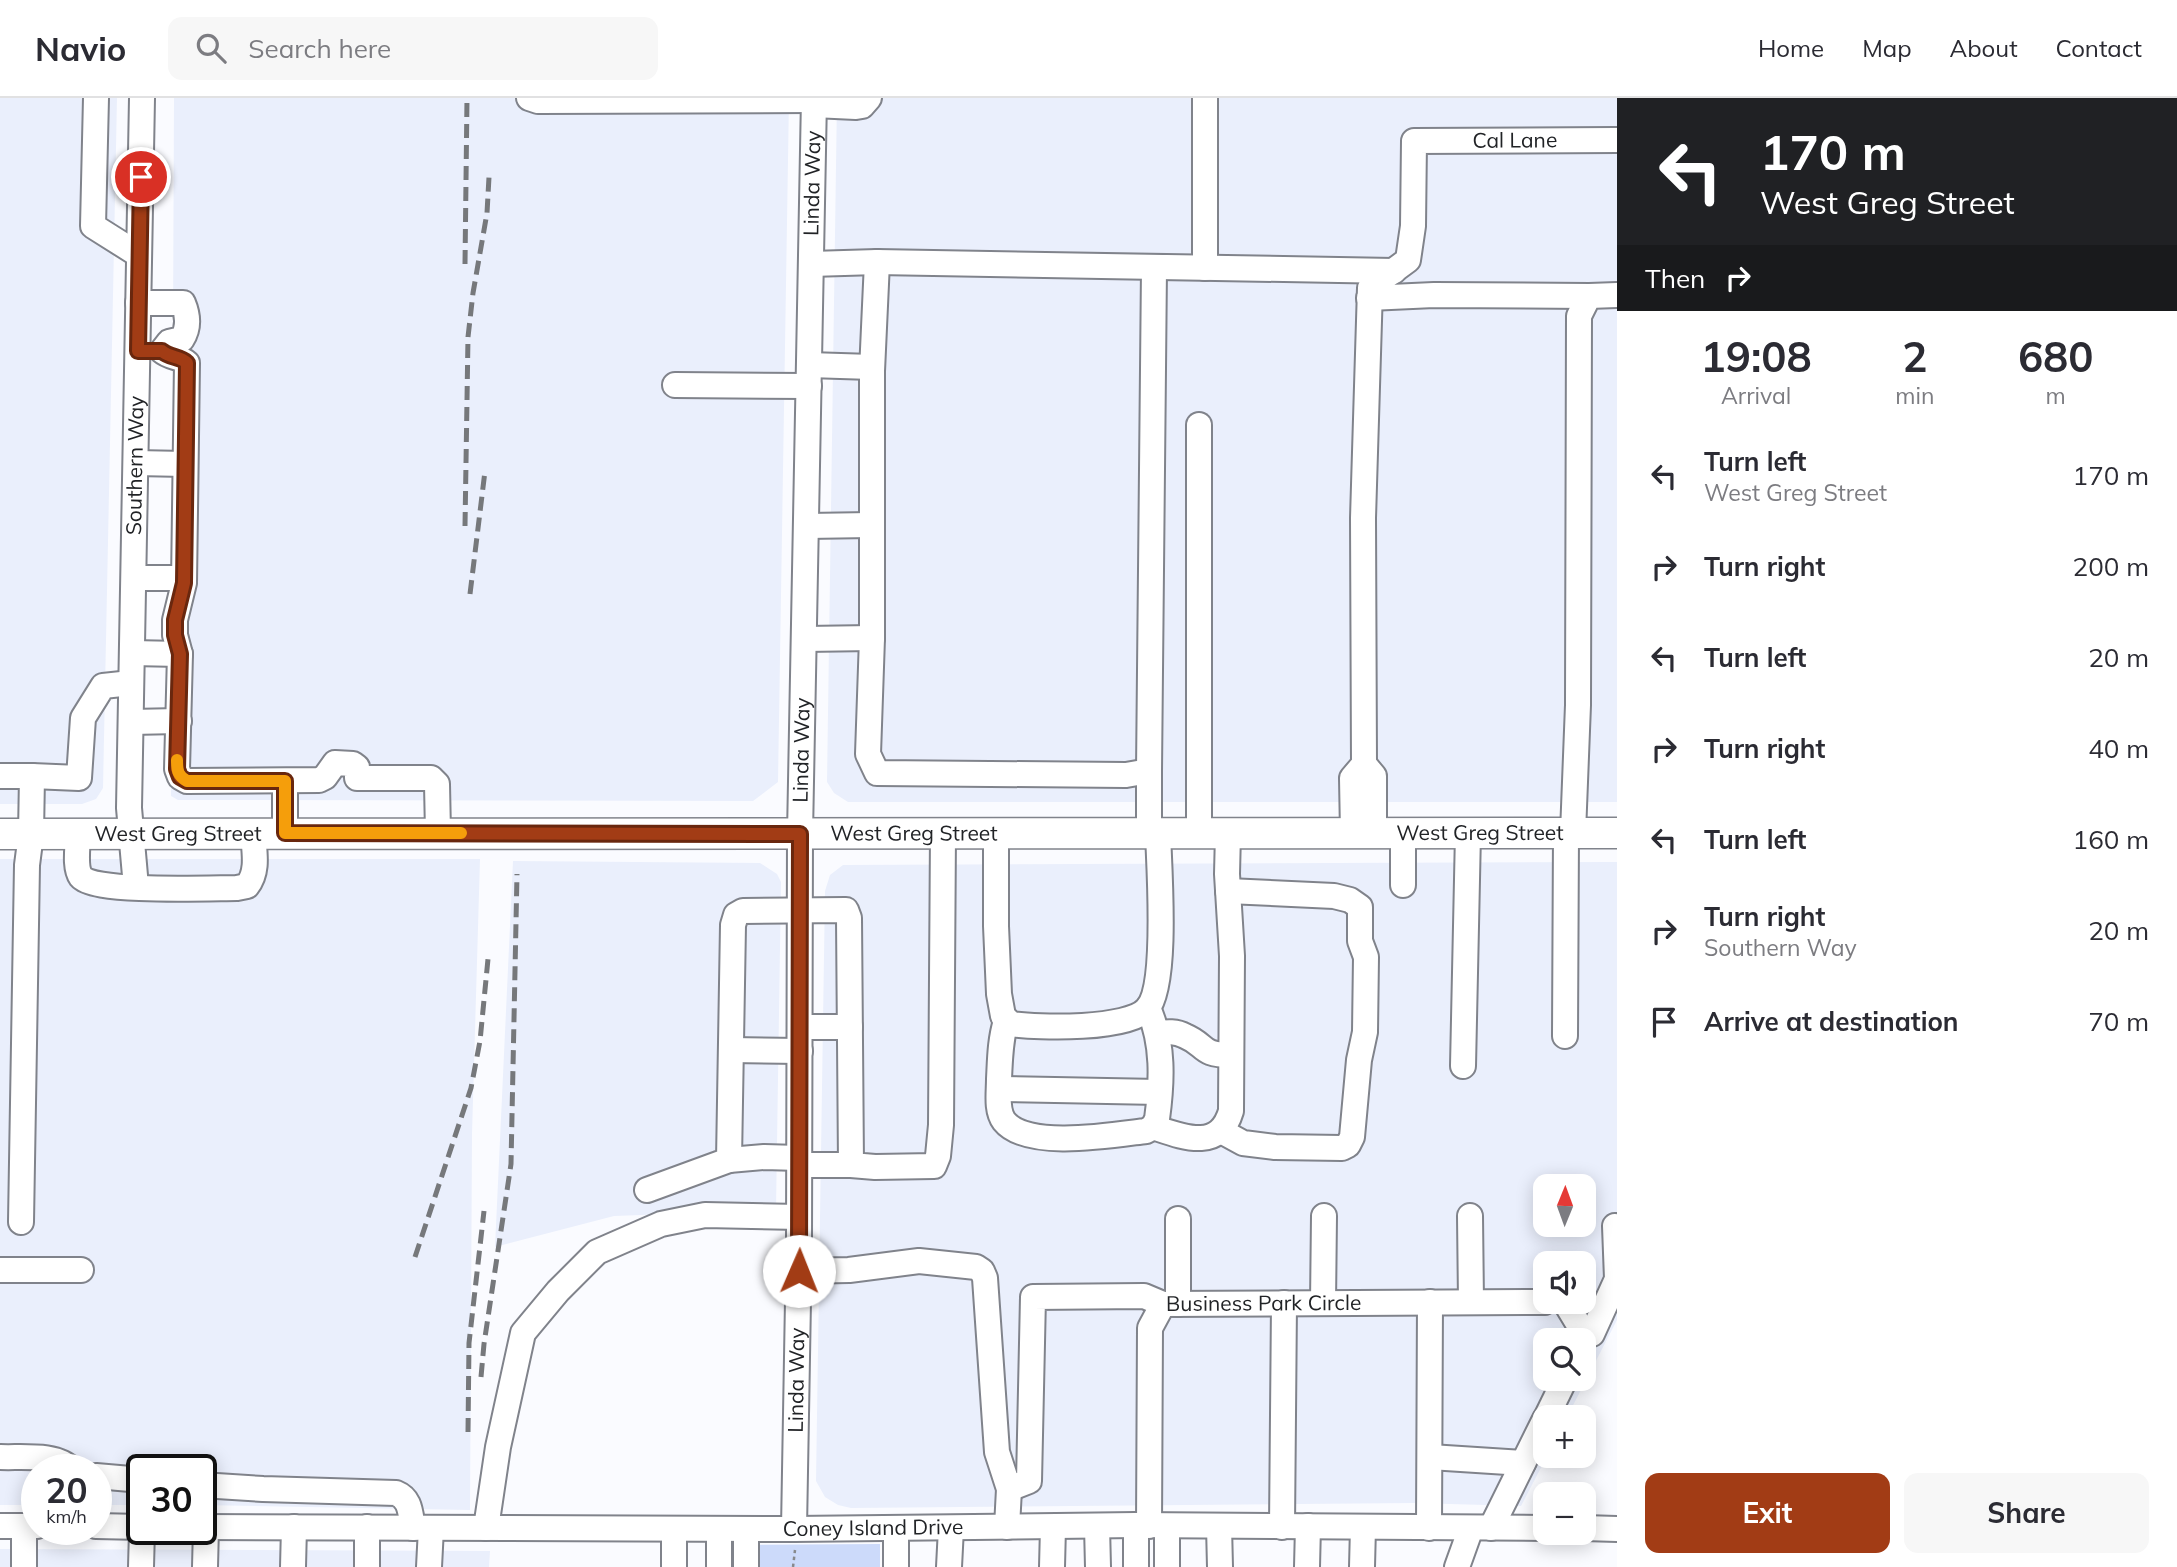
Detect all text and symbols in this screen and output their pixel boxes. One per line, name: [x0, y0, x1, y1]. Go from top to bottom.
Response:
search box: [168, 17, 658, 80]
text: Navio: [35, 28, 126, 69]
icon: search: [192, 29, 230, 67]
text: Search here: [248, 32, 391, 65]
text: Home: [1758, 33, 1824, 63]
text: Map: [1862, 33, 1912, 63]
text: About: [1950, 33, 2018, 63]
text: Contact: [2056, 33, 2142, 63]
text: 170 m: [1760, 121, 1906, 182]
street label: Cal Lane: [1472, 126, 1557, 153]
icon: left: [1645, 126, 1736, 217]
street label: Linda Way: [797, 130, 825, 236]
pin: [111, 147, 171, 207]
icon: arrive: [122, 158, 160, 196]
text: West Greg Street: [1760, 182, 2015, 222]
icon: right: [1719, 259, 1757, 297]
text: Then: [1645, 262, 1705, 295]
text: 19:08: [1701, 330, 1812, 383]
text: 2: [1902, 330, 1927, 383]
text: 680: [2018, 330, 2093, 383]
text: Arrival: [1721, 381, 1791, 410]
text: min: [1895, 381, 1934, 410]
text: m: [2046, 381, 2066, 410]
street label: Southern Way: [120, 395, 149, 535]
text: Turn left: [1704, 445, 1806, 478]
icon: left: [1645, 457, 1683, 495]
text: 170 m: [2073, 459, 2149, 492]
text: West Greg Street: [1704, 478, 1887, 507]
icon: right: [1645, 548, 1683, 586]
text: Turn right: [1704, 550, 1825, 583]
text: 200 m: [2073, 550, 2149, 583]
icon: left: [1645, 639, 1683, 677]
text: Turn left: [1704, 641, 1806, 674]
text: 20 m: [2088, 641, 2149, 674]
street label: Linda Way: [787, 697, 815, 803]
icon: right: [1645, 730, 1683, 768]
text: Turn right: [1704, 732, 1825, 765]
text: 40 m: [2088, 732, 2149, 765]
street label: West Greg Street: [830, 819, 998, 845]
street label: West Greg Street: [1396, 819, 1564, 845]
street label: West Greg Street: [94, 820, 262, 846]
icon: left: [1645, 821, 1683, 859]
text: Turn left: [1704, 823, 1806, 856]
text: 160 m: [2073, 823, 2149, 856]
text: Turn right: [1704, 900, 1825, 933]
icon: right: [1645, 912, 1683, 950]
text: 20 m: [2088, 914, 2149, 947]
text: Southern Way: [1704, 933, 1857, 962]
icon: arrive: [1645, 1003, 1683, 1041]
text: Arrive at destination: [1704, 1005, 1959, 1038]
text: 70 m: [2088, 1005, 2149, 1038]
north arrow: [1533, 1174, 1596, 1237]
map controls: [1533, 1174, 1596, 1545]
position arrow: [762, 1234, 836, 1308]
button: sound: [1533, 1251, 1596, 1314]
street label: Business Park Circle: [1166, 1289, 1361, 1316]
street label: Linda Way: [782, 1327, 810, 1433]
button: search: [1533, 1328, 1596, 1391]
button: +: [1533, 1405, 1596, 1468]
speed limit sign: 30: [126, 1454, 217, 1545]
text: 20: [45, 1468, 88, 1512]
button: Exit: [1645, 1473, 1890, 1553]
button: Share: [1904, 1473, 2149, 1553]
button: −: [1533, 1482, 1596, 1545]
text: km/h: [46, 1505, 87, 1528]
street label: Coney Island Drive: [783, 1513, 963, 1541]

